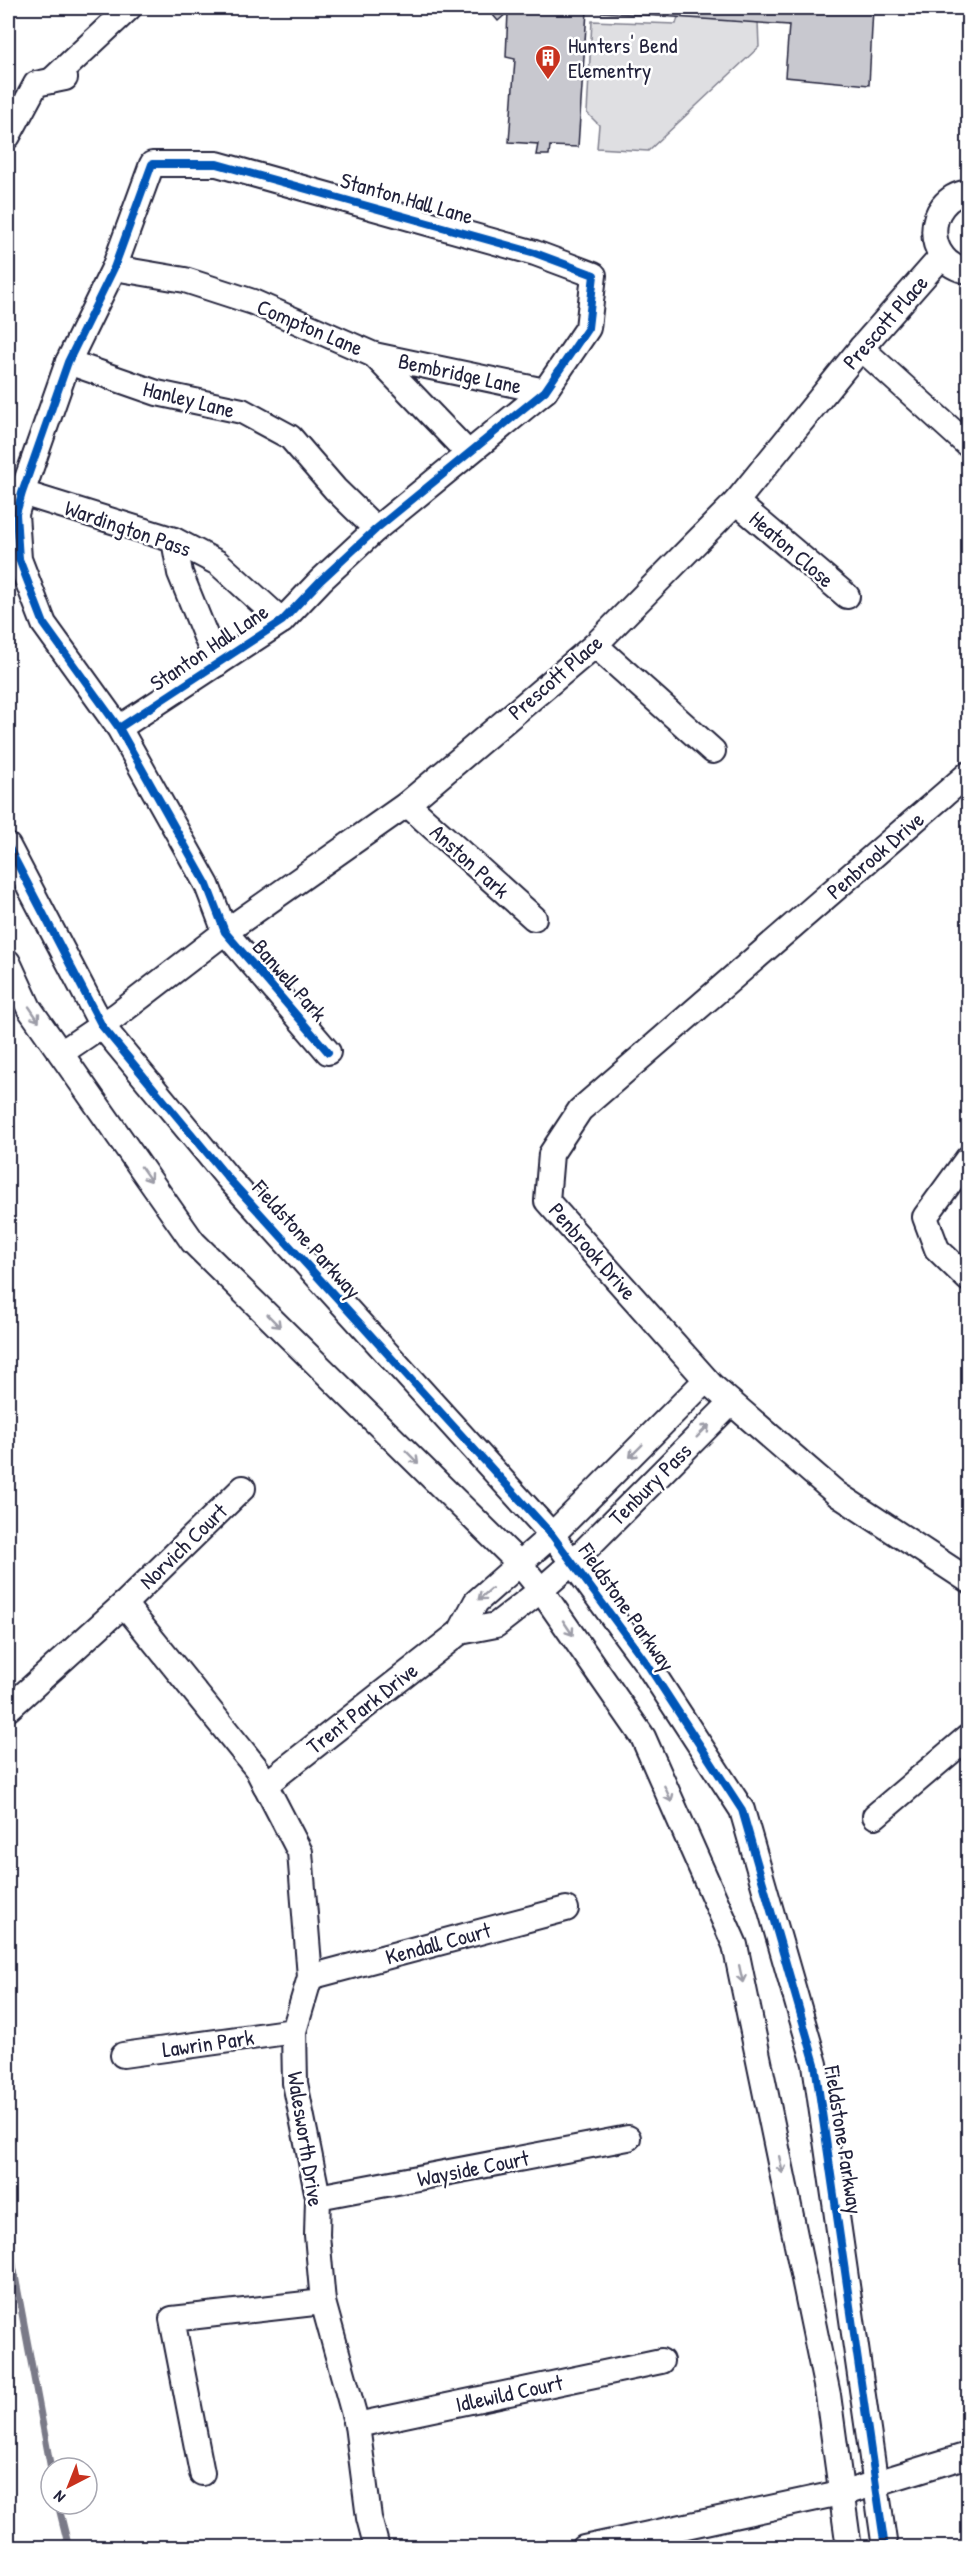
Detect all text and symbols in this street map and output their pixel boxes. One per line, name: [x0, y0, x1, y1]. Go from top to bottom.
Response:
place label: Hunters' Bend Elementry: [568, 30, 678, 85]
building icon: Hunters' Bend Elementry: [533, 43, 563, 81]
street label: Stanton Hall Lane: [337, 165, 477, 231]
street label: Prescott Place: [836, 268, 935, 376]
street label: Compton Lane: [252, 291, 368, 363]
street label: Bembridge Lane: [396, 345, 525, 401]
street label: Hanley Lane: [140, 373, 238, 425]
street label: Wardington Pass: [61, 492, 195, 564]
street label: Heaton Close: [743, 504, 841, 594]
street label: Stanton Hall Lane: [144, 596, 274, 698]
street label: Prescott Place: [501, 627, 609, 726]
street label: Penbrook Drive: [820, 804, 930, 906]
street label: Anston Park: [424, 817, 516, 905]
street label: Banwell Park: [246, 932, 334, 1028]
one-way arrow: [28, 1006, 40, 1022]
one-way arrow: [140, 1165, 152, 1182]
street label: Fieldstone Parkway: [245, 1173, 368, 1305]
street label: Penbrook Drive: [542, 1196, 644, 1306]
one-way arrow: [266, 1313, 281, 1328]
one-way arrow: [695, 1424, 710, 1438]
street label: Tenbury Pass: [602, 1436, 698, 1532]
one-way arrow: [628, 1444, 643, 1459]
one-way arrow: [405, 1450, 420, 1465]
street label: Norvich Court: [133, 1496, 234, 1595]
street label: Fieldstone Parkway: [571, 1536, 682, 1677]
one-way arrow: [478, 1587, 493, 1601]
one-way arrow: [561, 1619, 574, 1636]
street label: Trent Park Drive: [300, 1655, 424, 1761]
one-way arrow: [663, 1784, 674, 1803]
street label: Kendall Court: [382, 1914, 494, 1971]
one-way arrow: [736, 1964, 747, 1983]
street label: Lawrin Park: [160, 2022, 256, 2064]
street label: Fieldstone Parkway: [817, 2063, 871, 2216]
street label: Walesworth Drive: [281, 2069, 331, 2209]
street label: Wayside Court: [415, 2142, 532, 2194]
one-way arrow: [776, 2155, 787, 2174]
street label: Idlewild Court: [453, 2367, 566, 2419]
north arrow: [39, 2456, 99, 2516]
text: N: [48, 2486, 69, 2508]

